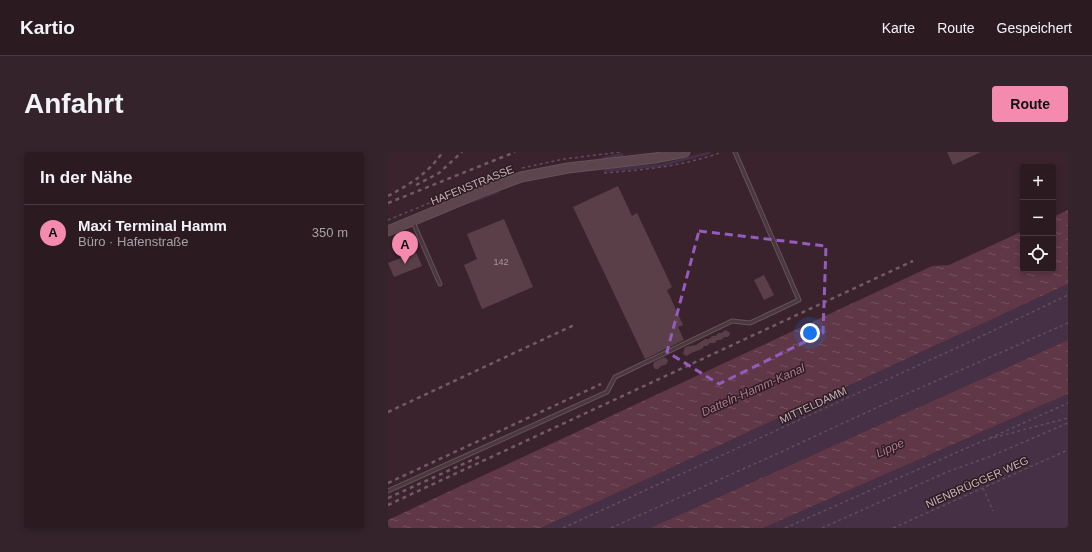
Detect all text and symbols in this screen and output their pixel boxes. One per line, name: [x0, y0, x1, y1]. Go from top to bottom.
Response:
text: Kartio: [20, 17, 75, 38]
text: Karte: [882, 20, 915, 36]
text: Route: [937, 20, 975, 36]
text: Gespeichert: [997, 20, 1072, 36]
button: Route: [992, 86, 1068, 122]
text: Anfahrt: [24, 88, 124, 119]
street label: HAFENSTRASSE: [429, 163, 515, 207]
map controls: [1020, 164, 1056, 272]
button: +: [1020, 164, 1056, 200]
text: In der Nähe: [40, 168, 133, 187]
button: −: [1020, 200, 1056, 236]
text: Maxi Terminal Hamm: [78, 217, 227, 234]
text: A: [48, 225, 58, 240]
text: 350 m: [312, 225, 348, 240]
pin: A: [392, 231, 418, 264]
text: Büro · Hafenstraße: [78, 234, 189, 249]
button: locate: [1020, 236, 1056, 272]
house number: 142: [493, 257, 509, 267]
your location: [800, 323, 820, 343]
water label: Datteln-Hamm-Kanal: [699, 361, 807, 419]
street label: MITTELDAMM: [778, 384, 848, 426]
water label: Lippe: [874, 436, 907, 460]
street label: NIENBRÜGGER WEG: [924, 454, 1030, 510]

